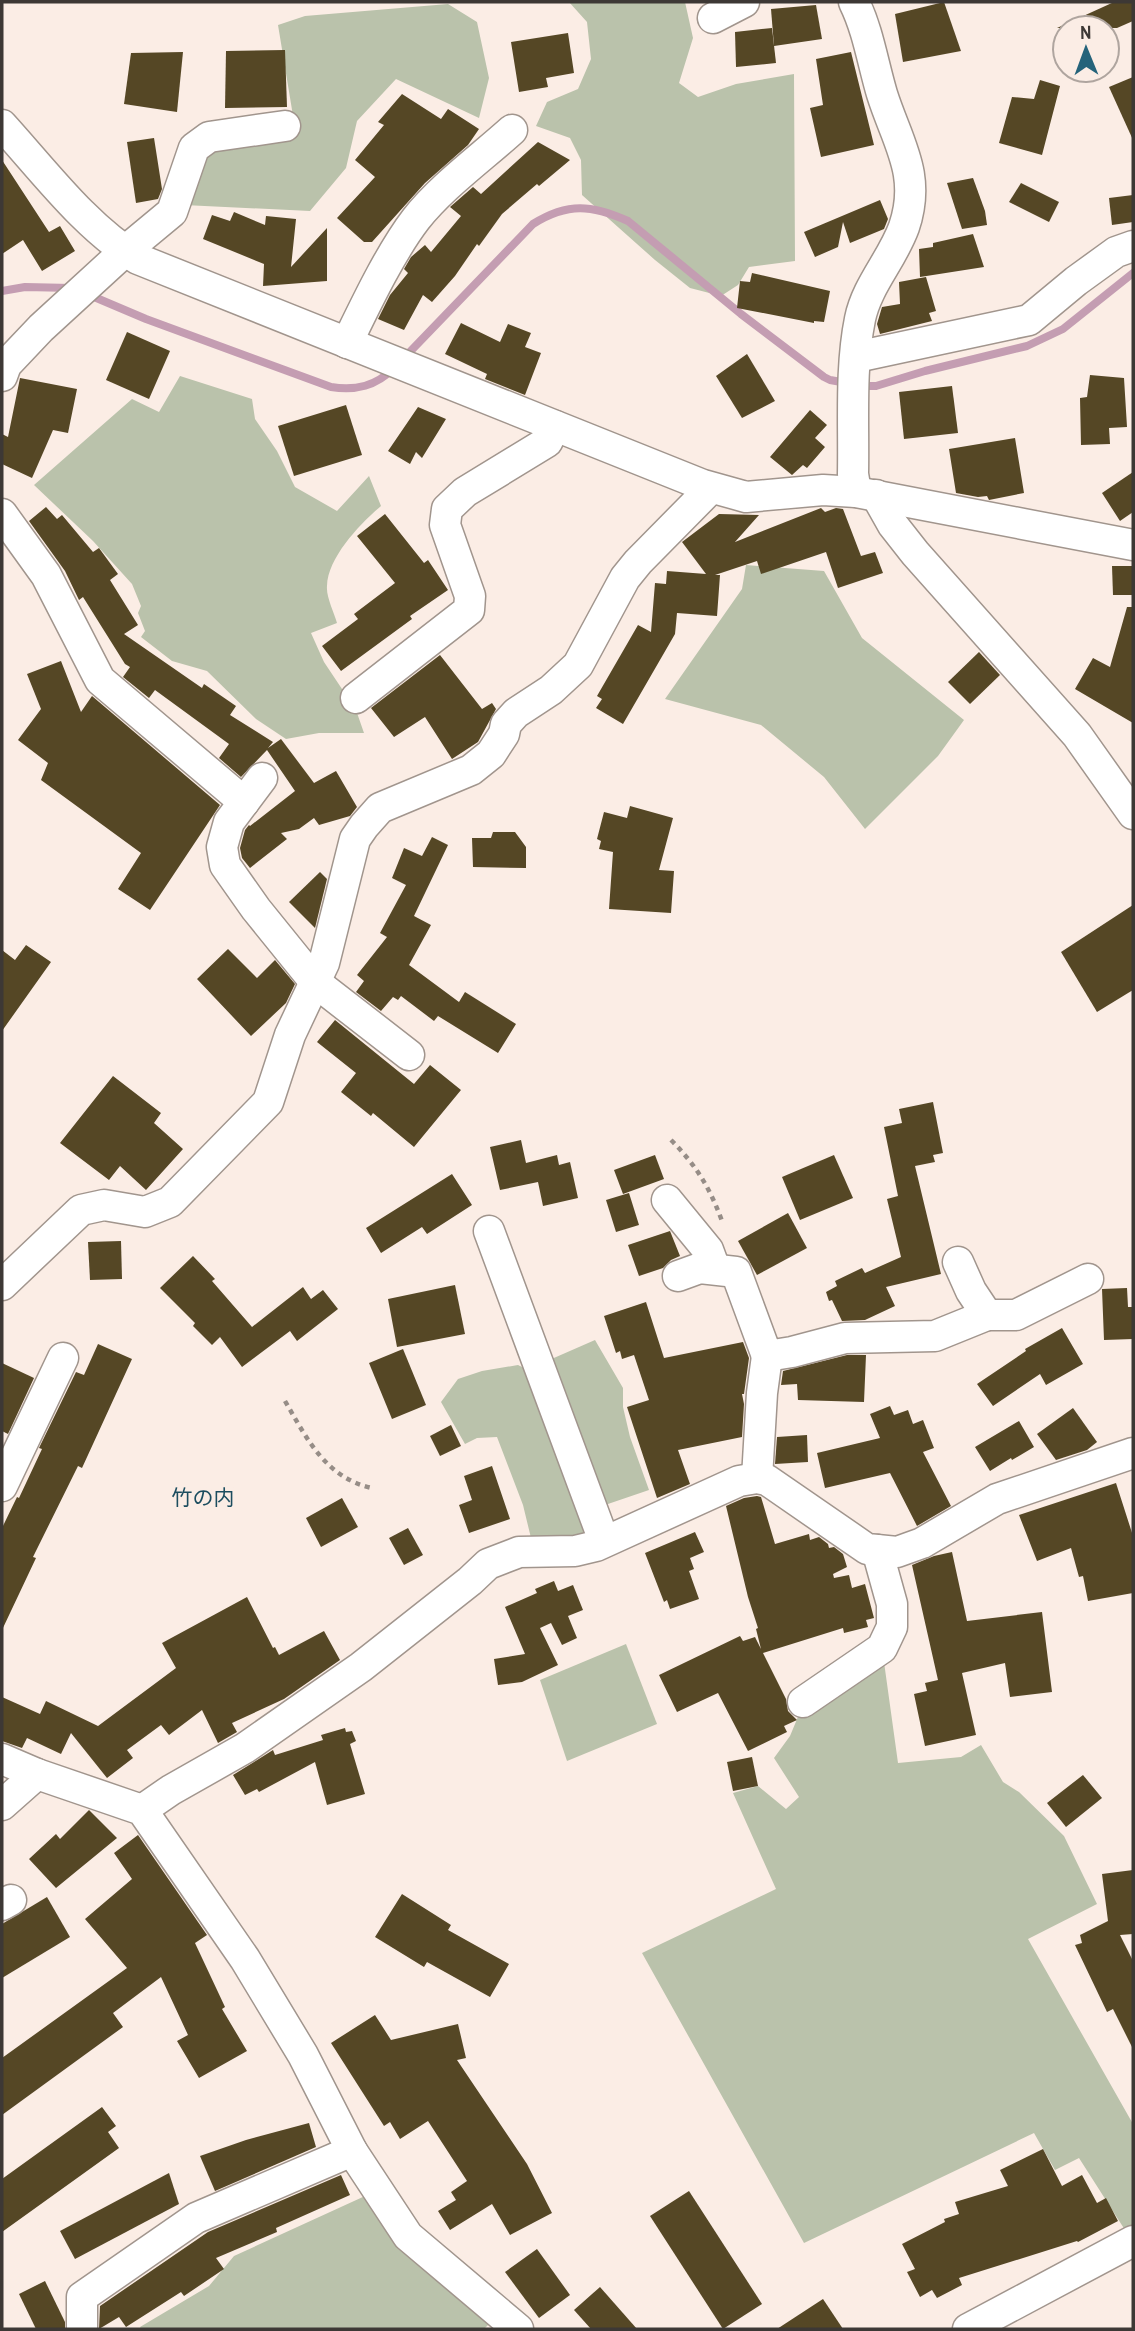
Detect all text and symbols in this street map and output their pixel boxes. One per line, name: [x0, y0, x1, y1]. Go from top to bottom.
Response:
north arrow: [1051, 14, 1121, 84]
text: N: [1080, 19, 1092, 45]
district label: 竹の内: [172, 1483, 235, 1512]

